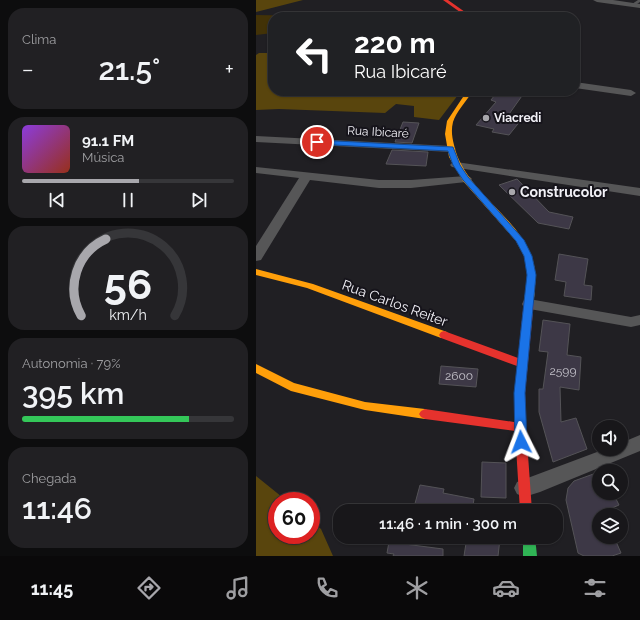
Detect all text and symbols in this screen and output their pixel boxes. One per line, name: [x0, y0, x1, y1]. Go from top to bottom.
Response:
text: 220 m: [354, 27, 436, 60]
icon: left: [288, 28, 340, 80]
text: Clima: [22, 32, 56, 47]
text: 21.5°: [98, 52, 160, 87]
text: −: [22, 56, 34, 82]
text: +: [225, 56, 234, 82]
text: Rua Ibicaré: [354, 61, 447, 82]
place label: Viacredi: [494, 111, 541, 125]
marker: Viacredi: [481, 113, 491, 123]
street label: Rua Ibicaré: [347, 123, 409, 141]
pin: [300, 125, 334, 159]
icon: arrive: [306, 131, 328, 153]
text: 91.1 FM: [82, 132, 134, 150]
text: Música: [82, 150, 124, 165]
place label: Construcolor: [520, 184, 608, 200]
marker: Construcolor: [507, 187, 517, 197]
icon: previous: [46, 189, 68, 211]
icon: pause: [117, 189, 139, 211]
icon: next: [188, 189, 210, 211]
text: 56: [104, 260, 152, 309]
street label: Rua Carlos Reiter: [340, 276, 450, 330]
text: km/h: [109, 307, 147, 323]
text: Autonomia · 79%: [22, 356, 120, 371]
house number: 2599: [550, 364, 576, 378]
house number: 2600: [445, 369, 473, 383]
text: 395 km: [22, 376, 124, 411]
map controls: [592, 420, 628, 544]
button: sound: [592, 420, 628, 456]
position arrow: [500, 421, 542, 463]
button: search: [592, 464, 628, 500]
text: Chegada: [22, 471, 76, 486]
text: 11:46: [22, 491, 92, 526]
speed limit sign: 60: [268, 492, 320, 544]
button: layers: [592, 508, 628, 544]
text: 11:46 · 1 min · 300 m: [379, 515, 517, 533]
icon: directions: [135, 574, 163, 602]
icon: music: [224, 574, 252, 602]
icon: phone: [313, 574, 341, 602]
icon: climate: [403, 574, 431, 602]
icon: car: [492, 574, 520, 602]
icon: filters: [581, 574, 609, 602]
text: 11:45: [31, 578, 73, 599]

